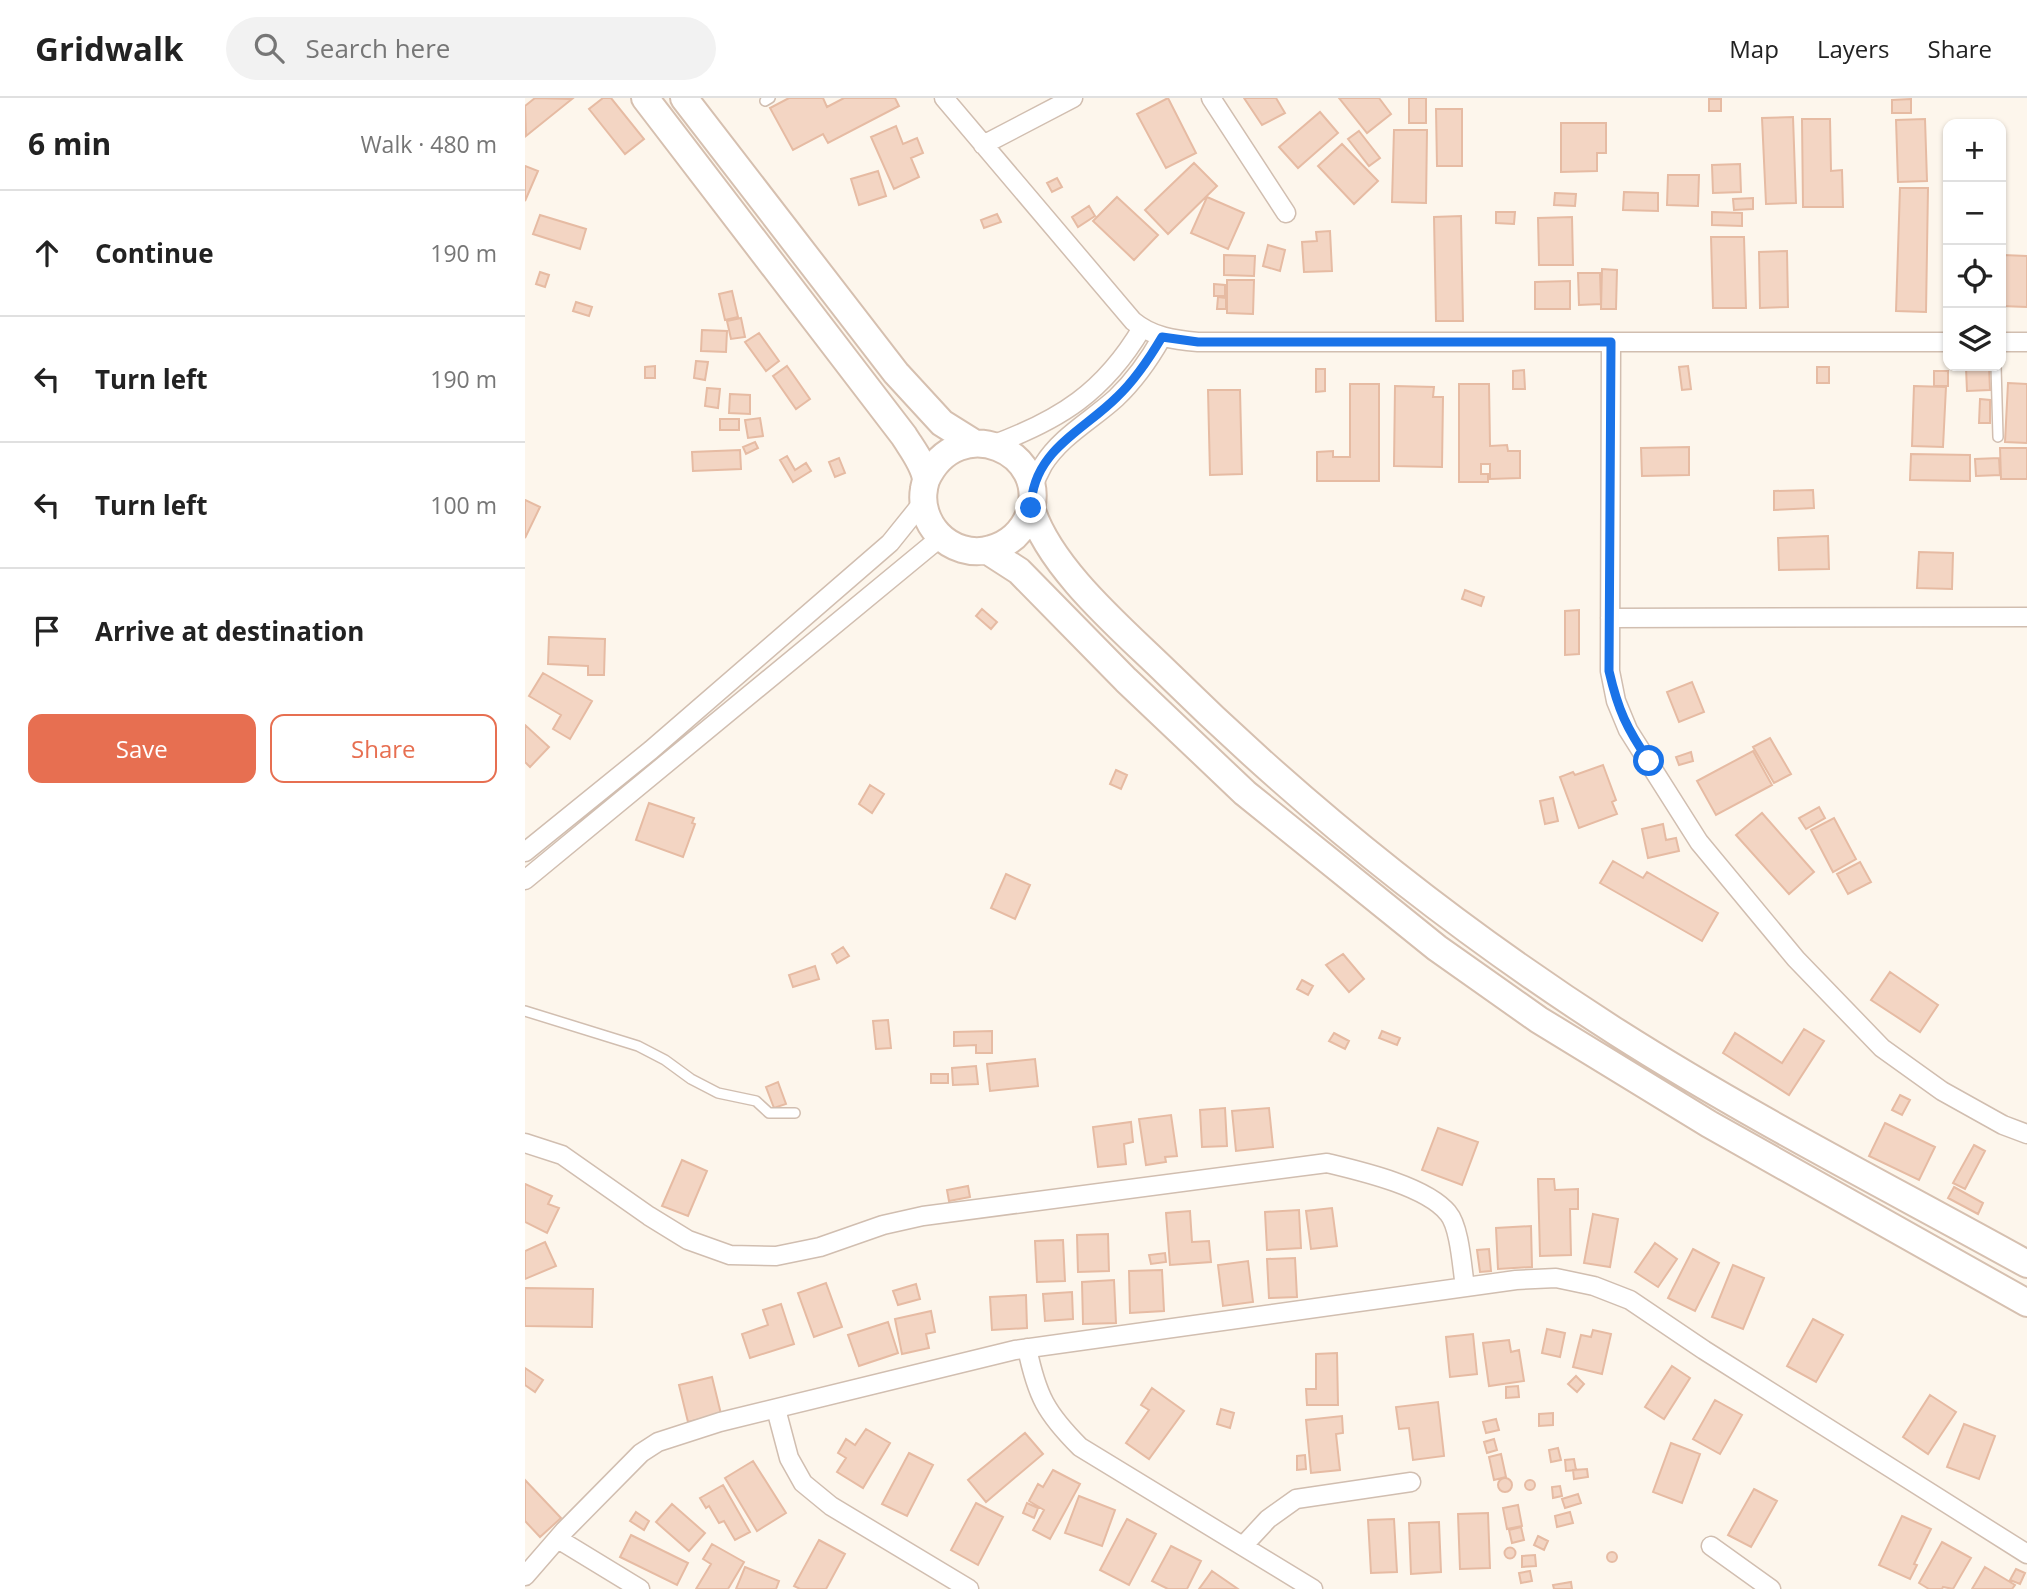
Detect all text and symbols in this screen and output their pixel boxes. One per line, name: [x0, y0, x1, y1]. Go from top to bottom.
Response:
search box: [226, 17, 716, 80]
text: Gridwalk: [35, 26, 184, 71]
icon: search: [250, 29, 288, 67]
text: Search here: [306, 30, 450, 66]
text: Map: [1729, 32, 1779, 65]
text: Layers: [1817, 32, 1890, 65]
text: Share: [1928, 32, 1992, 65]
map controls: [1943, 119, 2006, 371]
button: +: [1943, 119, 2006, 182]
text: 6 min: [28, 123, 111, 164]
text: Walk · 480 m: [360, 128, 497, 160]
button: −: [1943, 182, 2006, 245]
icon: ahead: [28, 234, 66, 272]
text: Continue: [95, 235, 214, 271]
text: 190 m: [430, 237, 497, 269]
button: locate: [1943, 245, 2006, 308]
button: layers: [1943, 308, 2006, 371]
icon: left: [28, 360, 66, 398]
text: Turn left: [95, 361, 207, 397]
text: 190 m: [430, 363, 497, 395]
icon: left: [28, 486, 66, 524]
text: Turn left: [95, 487, 207, 523]
text: 100 m: [430, 489, 497, 521]
route end: [1015, 492, 1046, 523]
icon: arrive: [28, 612, 66, 650]
text: Arrive at destination: [95, 613, 364, 649]
button: Save: [28, 714, 256, 783]
button: Share: [270, 714, 497, 783]
route start: [1633, 745, 1664, 776]

